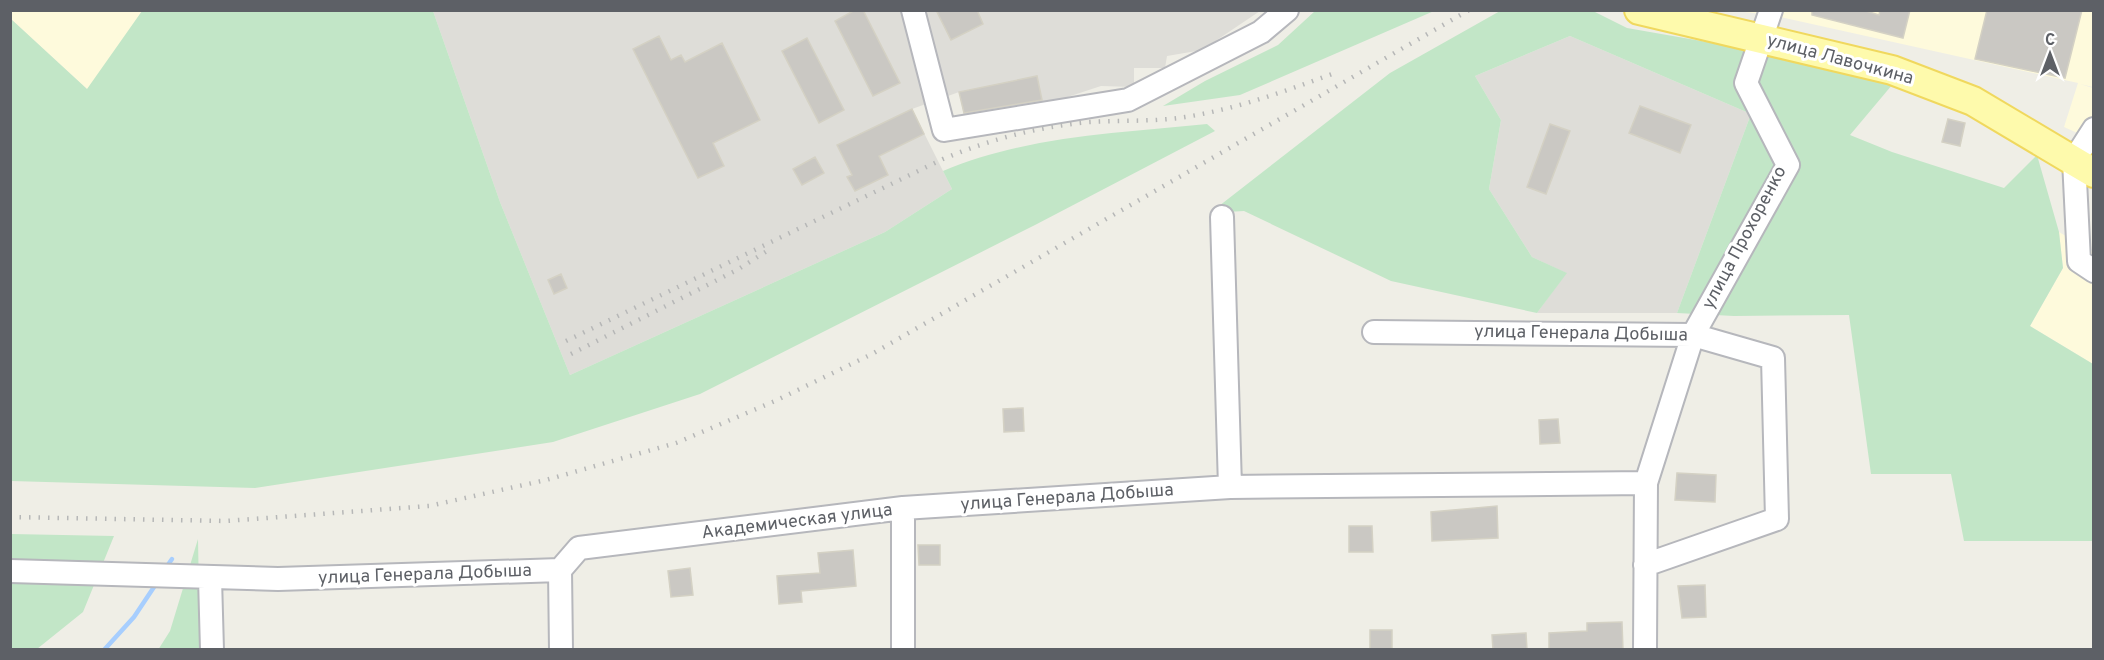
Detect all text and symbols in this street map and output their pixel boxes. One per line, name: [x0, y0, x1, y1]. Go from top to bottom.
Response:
north arrow: [2020, 24, 2080, 84]
street label: улица Лавочкина: [1764, 29, 1916, 91]
text: С: [2045, 31, 2055, 51]
street label: улица Прохоренко: [1698, 162, 1792, 314]
street label: улица Генерала Добыша: [1474, 321, 1688, 347]
street label: улица Генерала Добыша: [960, 479, 1174, 517]
street label: Академическая улица: [700, 499, 894, 545]
street label: улица Генерала Добыша: [318, 560, 532, 590]

